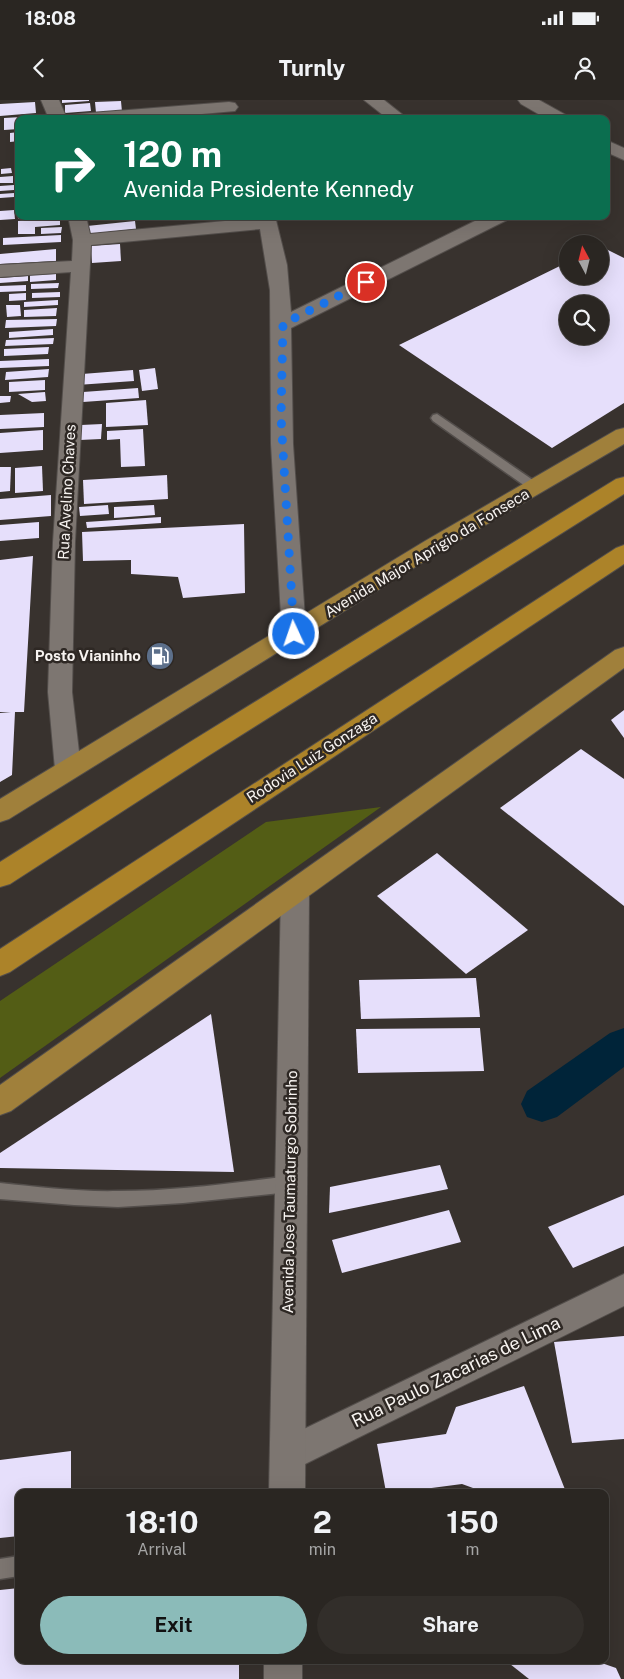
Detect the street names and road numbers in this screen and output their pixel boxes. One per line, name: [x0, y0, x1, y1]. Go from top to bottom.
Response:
street label: Rua Avelino Chaves: [54, 424, 79, 560]
street label: Avenida Major Aprigio da Fonseca: [321, 485, 532, 620]
street label: Rodovia Luiz Gonzaga: [243, 709, 380, 806]
street label: Avenida Jose Taumaturgo Sobrinho: [279, 1070, 300, 1314]
street label: Rua Paulo Zacarias de Lima: [348, 1312, 563, 1431]

